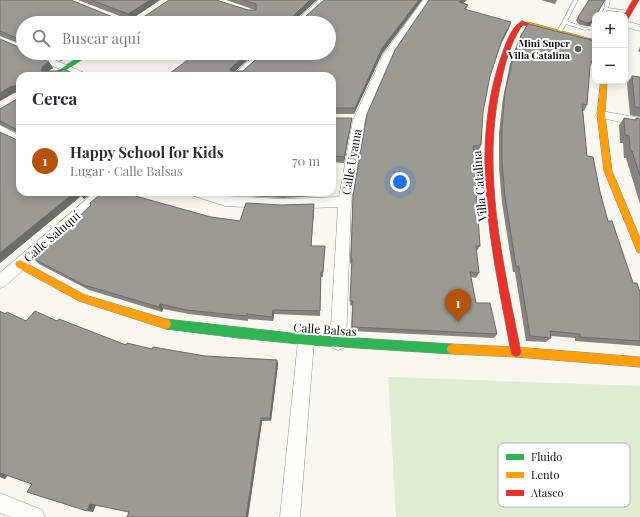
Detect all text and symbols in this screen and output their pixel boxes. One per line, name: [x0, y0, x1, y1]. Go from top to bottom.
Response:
map controls: [592, 12, 628, 84]
button: +: [592, 12, 628, 48]
search box: [16, 16, 336, 60]
icon: search: [30, 27, 52, 49]
text: Buscar aquí: [62, 28, 141, 48]
place label: Mini Super Villa Catalina: [507, 36, 571, 62]
marker: Mini Super Villa Catalina: [573, 44, 583, 54]
button: −: [592, 48, 628, 84]
text: Cerca: [32, 87, 77, 109]
street label: Calle Uyama: [337, 128, 365, 196]
text: Happy School for Kids: [70, 142, 224, 162]
street label: Villa Catalina: [468, 150, 490, 223]
text: 1: [43, 152, 47, 169]
text: 70 m: [292, 152, 320, 169]
text: Lugar · Calle Balsas: [70, 162, 183, 179]
your location: [390, 172, 410, 192]
street label: Calle Saluquí: [20, 207, 83, 265]
pin: 1: [445, 289, 471, 322]
street label: Calle Balsas: [293, 319, 357, 339]
legend: [498, 443, 630, 507]
text: Fluido: [531, 449, 562, 464]
text: Lento: [531, 467, 560, 482]
text: Atasco: [530, 485, 564, 500]

